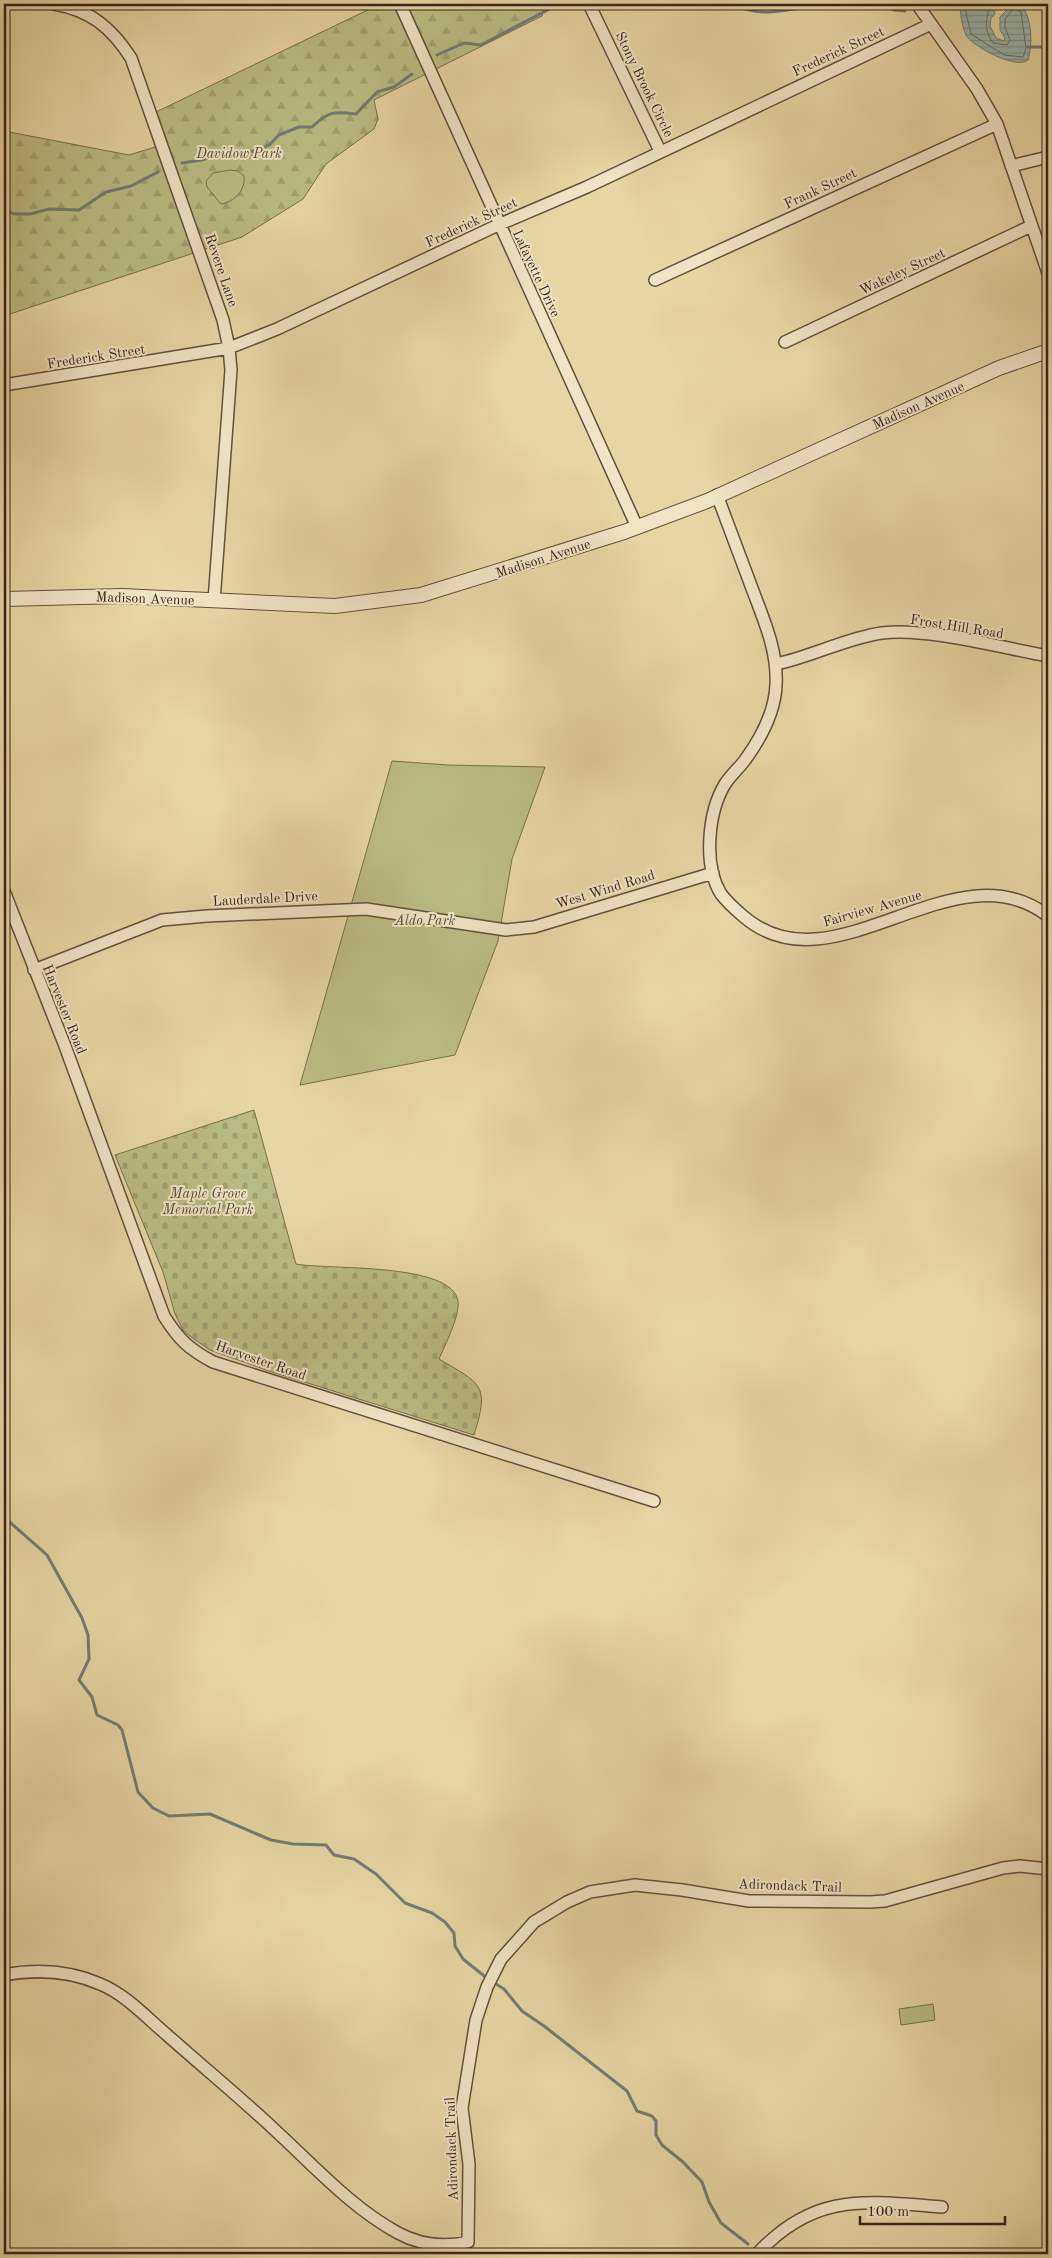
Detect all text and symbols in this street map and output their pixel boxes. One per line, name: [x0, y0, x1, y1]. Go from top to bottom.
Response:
street label: Frederick Street: [790, 25, 886, 79]
street label: Stony Brook Circle: [613, 30, 676, 139]
park label: Davidow Park: [195, 147, 282, 161]
street label: Frank Street: [782, 166, 859, 212]
street label: Frederick Street: [423, 196, 519, 250]
street label: Lafayette Drive: [510, 228, 562, 319]
street label: Revere Lane: [202, 232, 240, 309]
street label: Wakeley Street: [857, 246, 948, 298]
street label: Frederick Street: [46, 342, 146, 372]
street label: Madison Avenue: [870, 379, 966, 432]
street label: Madison Avenue: [494, 537, 592, 581]
street label: Madison Avenue: [95, 590, 195, 608]
street label: Frost Hill Road: [909, 613, 1005, 641]
street label: West Wind Road: [554, 868, 657, 912]
street label: Fairview Avenue: [821, 888, 923, 930]
street label: Lauderdale Drive: [212, 889, 318, 909]
park label: Aldo Park: [394, 914, 456, 928]
street label: Harvester Road: [40, 963, 88, 1056]
park label: Maple Grove Memorial Park: [161, 1187, 254, 1217]
street label: Harvester Road: [213, 1339, 308, 1383]
street label: Adirondack Trail: [738, 1877, 842, 1895]
street label: Adirondack Trail: [443, 2097, 461, 2201]
scale bar: [860, 2193, 1004, 2225]
text: 100 m: [867, 2205, 909, 2220]

